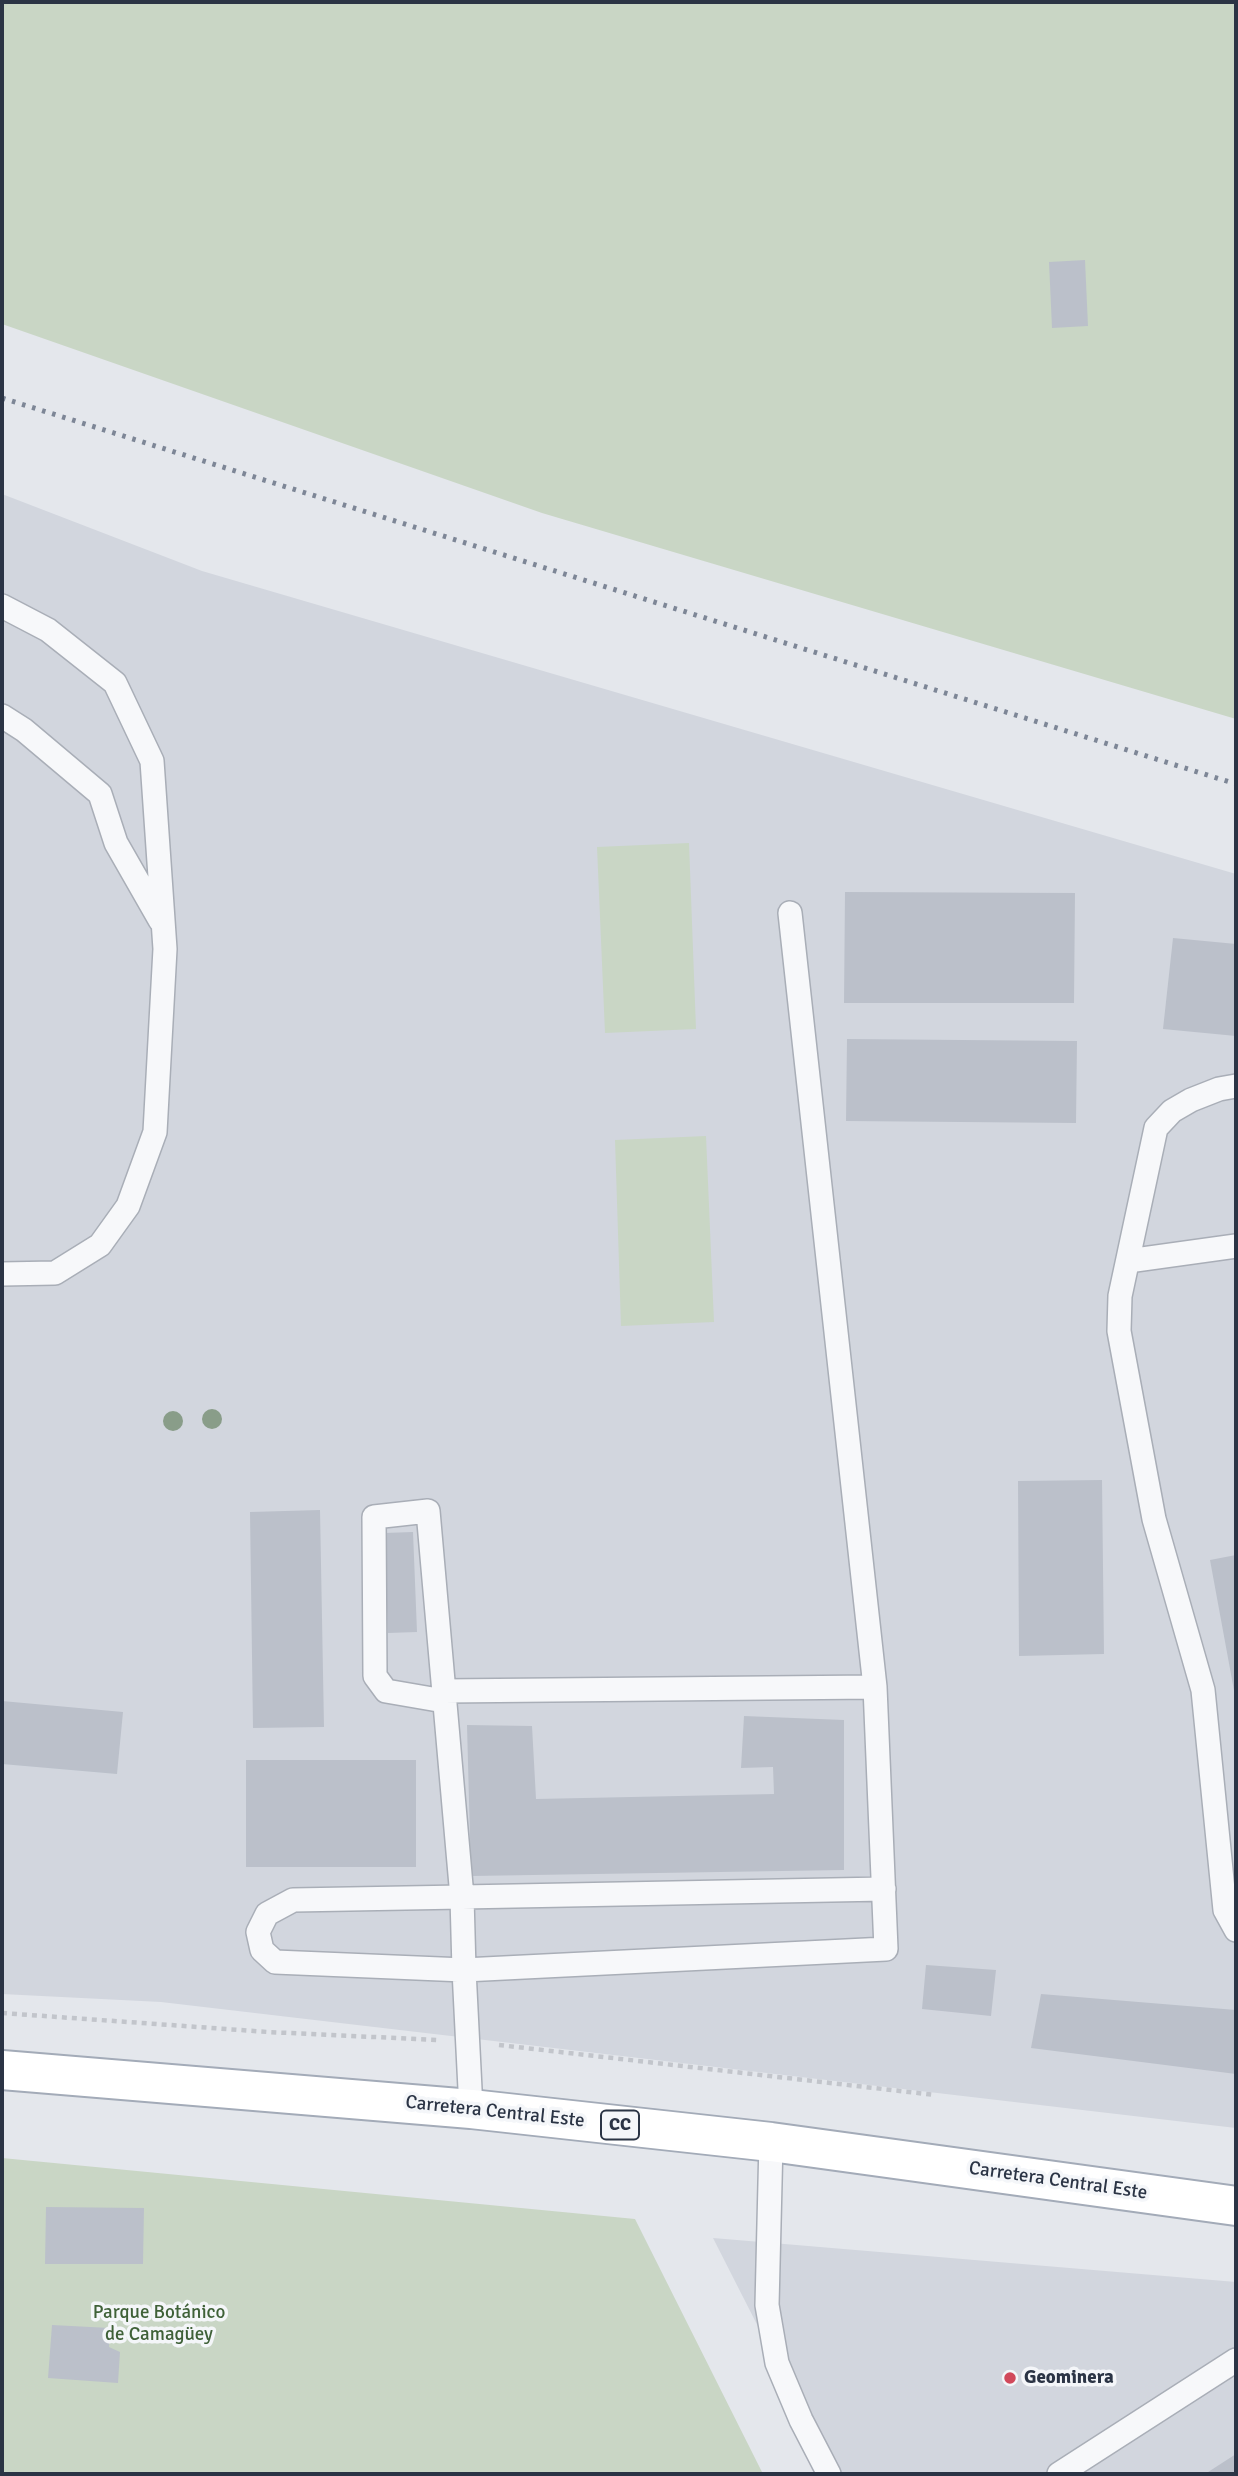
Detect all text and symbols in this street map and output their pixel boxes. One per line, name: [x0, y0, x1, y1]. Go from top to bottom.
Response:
street label: Carretera Central Este: [404, 2091, 586, 2133]
road number: CC: [601, 2110, 639, 2140]
street label: Carretera Central Este: [967, 2157, 1149, 2205]
park label: Parque Botánico de Camagüey: [93, 2302, 225, 2346]
place label: Geominera: [1024, 2367, 1114, 2389]
marker: Geominera: [1002, 2370, 1018, 2386]

